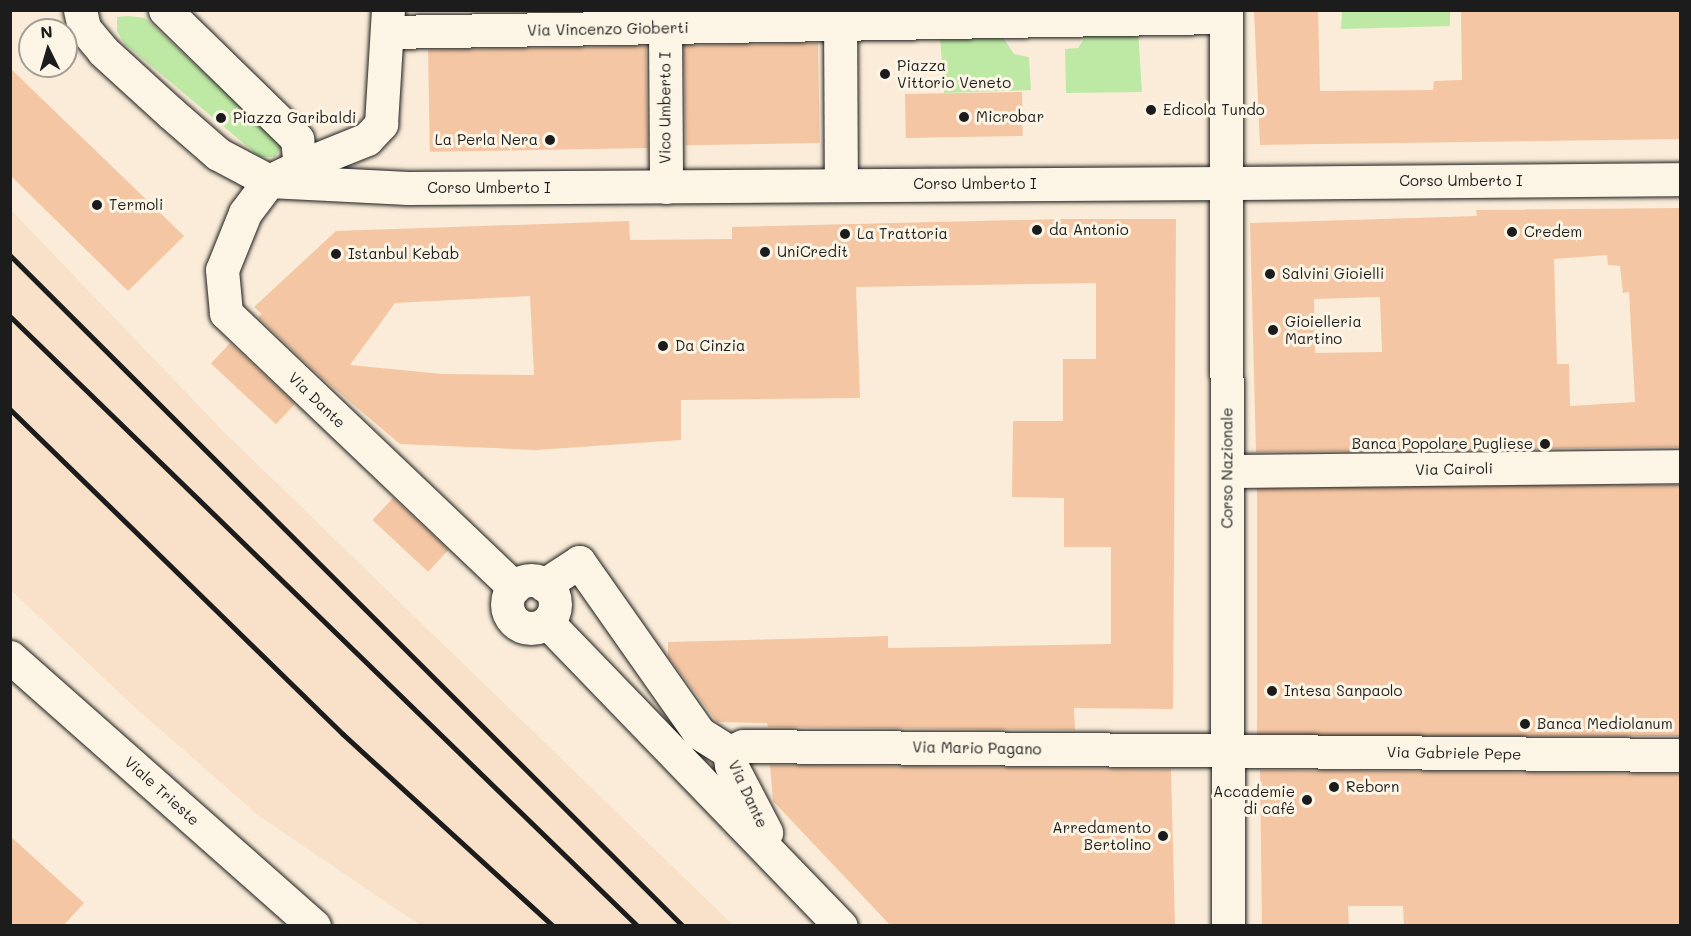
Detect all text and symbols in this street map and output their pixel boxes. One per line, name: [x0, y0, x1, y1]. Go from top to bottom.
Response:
north arrow: [18, 18, 78, 78]
street label: Via Vincenzo Gioberti: [527, 19, 689, 39]
text: N: [40, 21, 54, 43]
street label: Vico Umberto I: [656, 52, 674, 164]
place label: Piazza Vittorio Veneto: [897, 56, 1011, 91]
marker: Piazza Vittorio Veneto: [878, 67, 892, 81]
place label: Edicola Tundo: [1163, 101, 1265, 119]
marker: Edicola Tundo: [1144, 103, 1158, 117]
place label: Microbar: [976, 108, 1044, 126]
place label: Piazza Garibaldi: [233, 109, 356, 127]
marker: Microbar: [957, 110, 971, 124]
marker: Piazza Garibaldi: [214, 111, 228, 125]
place label: La Perla Nera: [435, 131, 538, 149]
marker: La Perla Nera: [543, 133, 557, 147]
street label: Corso Umberto I: [1399, 172, 1523, 190]
street label: Corso Umberto I: [913, 175, 1037, 193]
street label: Corso Umberto I: [427, 179, 551, 197]
place label: Termoli: [109, 196, 163, 214]
marker: Termoli: [90, 198, 104, 212]
place label: da Antonio: [1049, 221, 1129, 239]
marker: da Antonio: [1030, 223, 1044, 237]
place label: Credem: [1524, 223, 1582, 241]
place label: La Trattoria: [857, 225, 948, 243]
marker: Credem: [1505, 225, 1519, 239]
marker: La Trattoria: [838, 227, 852, 241]
place label: UniCredit: [777, 243, 848, 261]
place label: Istanbul Kebab: [348, 245, 459, 263]
marker: UniCredit: [758, 245, 772, 259]
marker: Istanbul Kebab: [329, 247, 343, 261]
place label: Salvini Gioielli: [1282, 265, 1384, 283]
marker: Salvini Gioielli: [1263, 267, 1277, 281]
place label: Gioielleria Martino: [1285, 312, 1362, 347]
marker: Gioielleria Martino: [1266, 323, 1280, 337]
place label: Da Cinzia: [675, 337, 745, 355]
marker: Da Cinzia: [656, 339, 670, 353]
street label: Via Dante: [285, 368, 349, 432]
street label: Corso Nazionale: [1218, 407, 1236, 529]
place label: Banca Popolare Pugliese: [1352, 435, 1533, 453]
marker: Banca Popolare Pugliese: [1538, 437, 1552, 451]
street label: Via Cairoli: [1415, 459, 1493, 479]
place label: Intesa Sanpaolo: [1284, 682, 1402, 700]
marker: Intesa Sanpaolo: [1265, 684, 1279, 698]
place label: Banca Mediolanum: [1537, 715, 1673, 733]
marker: Banca Mediolanum: [1518, 717, 1532, 731]
street label: Via Mario Pagano: [912, 738, 1042, 758]
street label: Via Gabriele Pepe: [1387, 743, 1521, 763]
street label: Viale Trieste: [121, 753, 203, 829]
street label: Via Dante: [725, 757, 771, 831]
place label: Reborn: [1346, 778, 1399, 796]
marker: Reborn: [1327, 780, 1341, 794]
place label: Accademie di café: [1213, 782, 1295, 817]
marker: Accademie di café: [1300, 793, 1314, 807]
place label: Arredamento Bertolino: [1052, 818, 1151, 853]
marker: Arredamento Bertolino: [1156, 829, 1170, 843]

